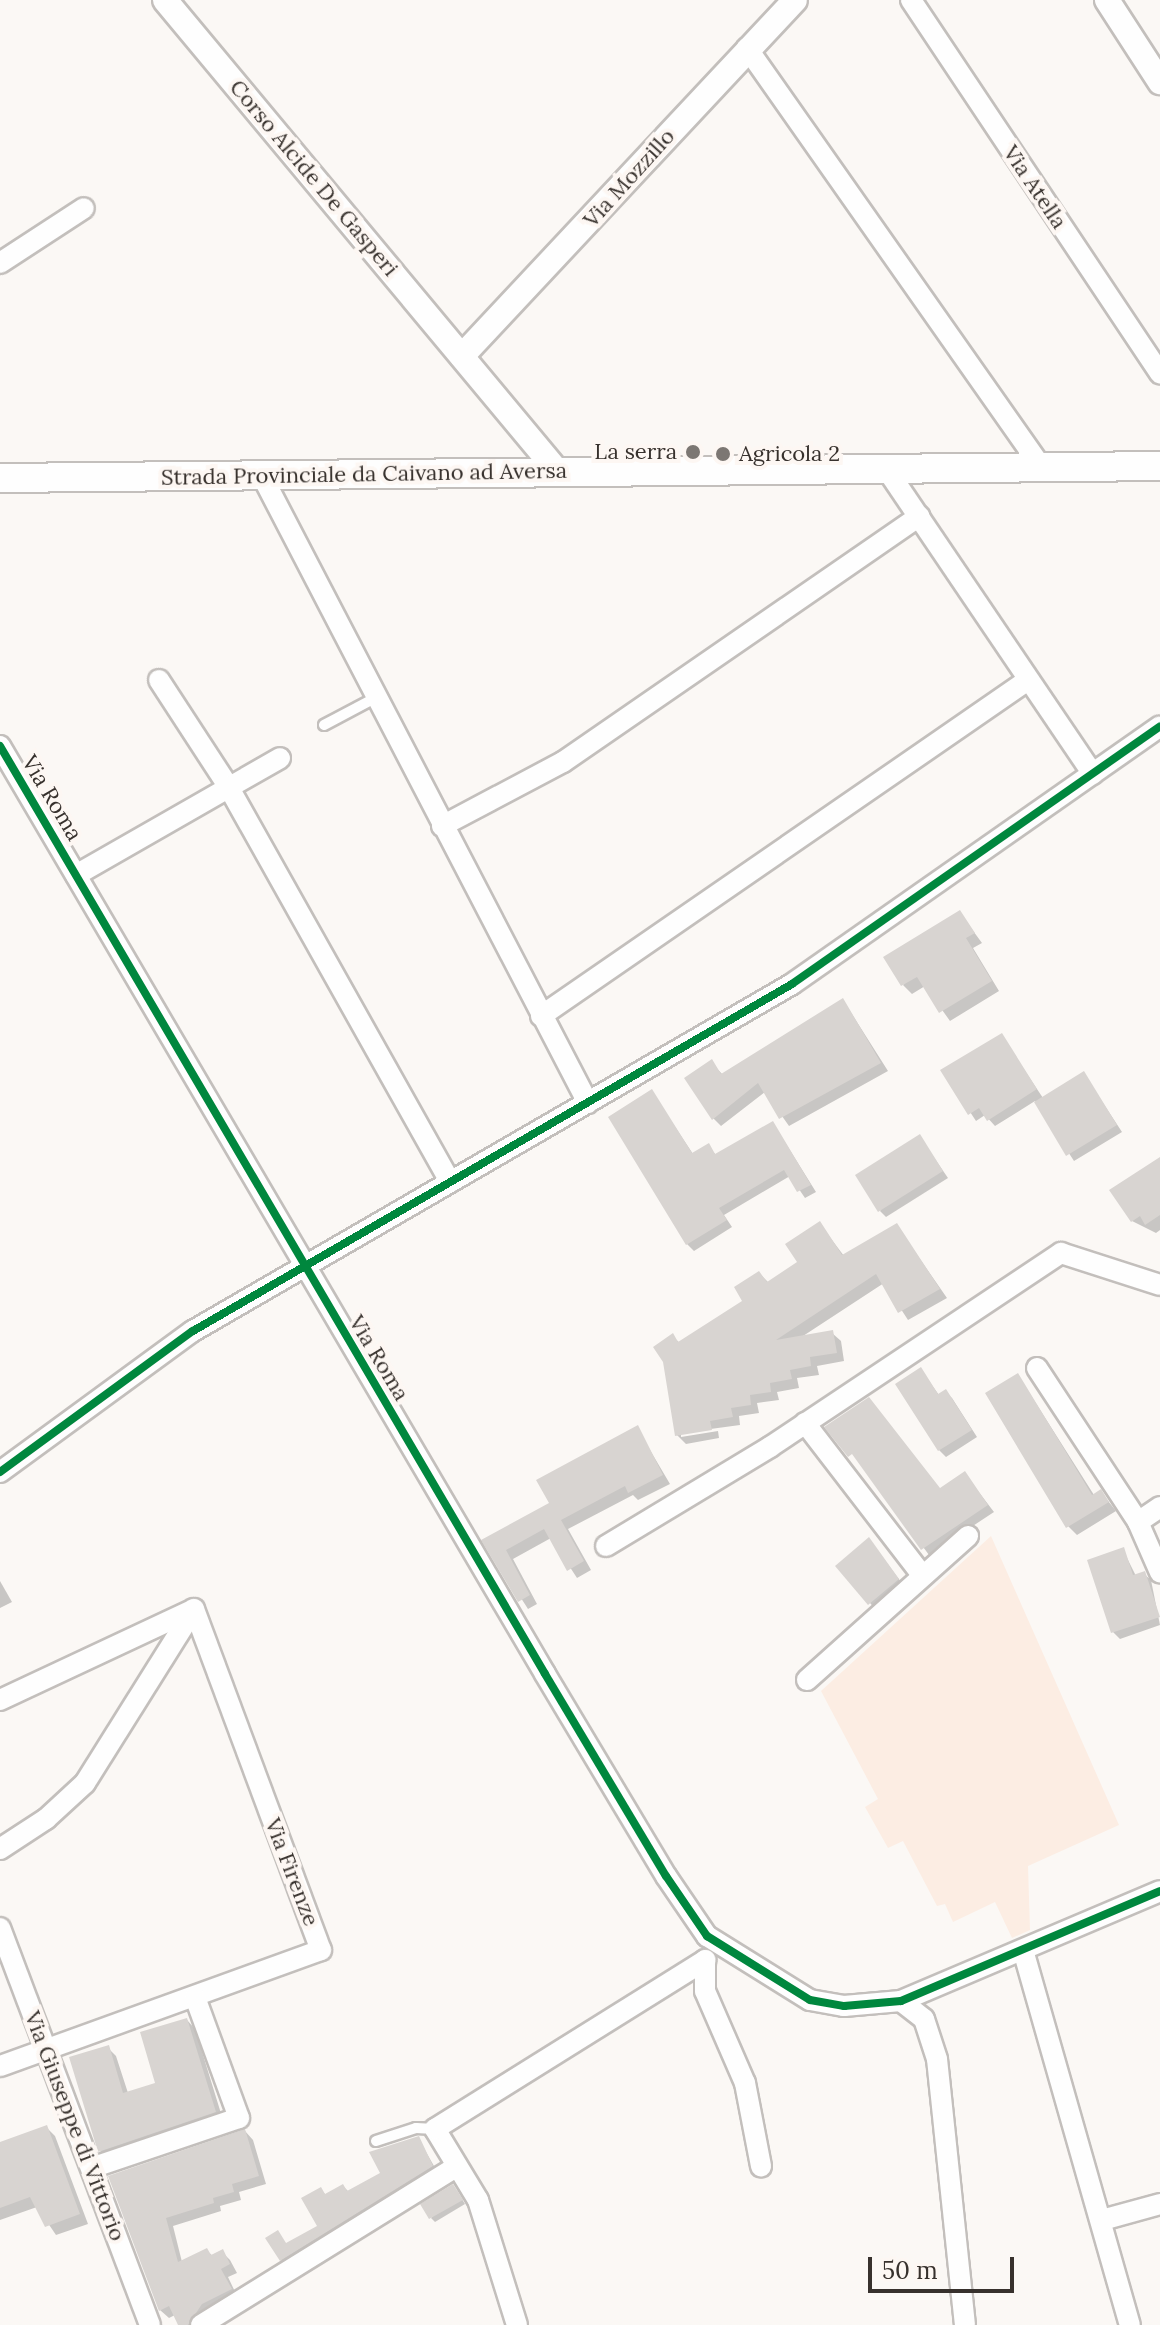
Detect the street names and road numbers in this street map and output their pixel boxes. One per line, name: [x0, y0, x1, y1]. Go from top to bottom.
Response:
street label: Corso Alcide De Gasperi: [224, 74, 404, 282]
street label: Via Mozzillo: [578, 123, 680, 233]
street label: Via Atella: [998, 140, 1072, 234]
street label: Strada Provinciale da Caivano ad Aversa: [161, 457, 567, 491]
street label: Via Roma: [16, 751, 88, 845]
street label: Via Roma: [343, 1311, 415, 1405]
street label: Via Firenze: [259, 1814, 325, 1930]
street label: Via Giuseppe di Vittorio: [19, 2007, 131, 2245]

